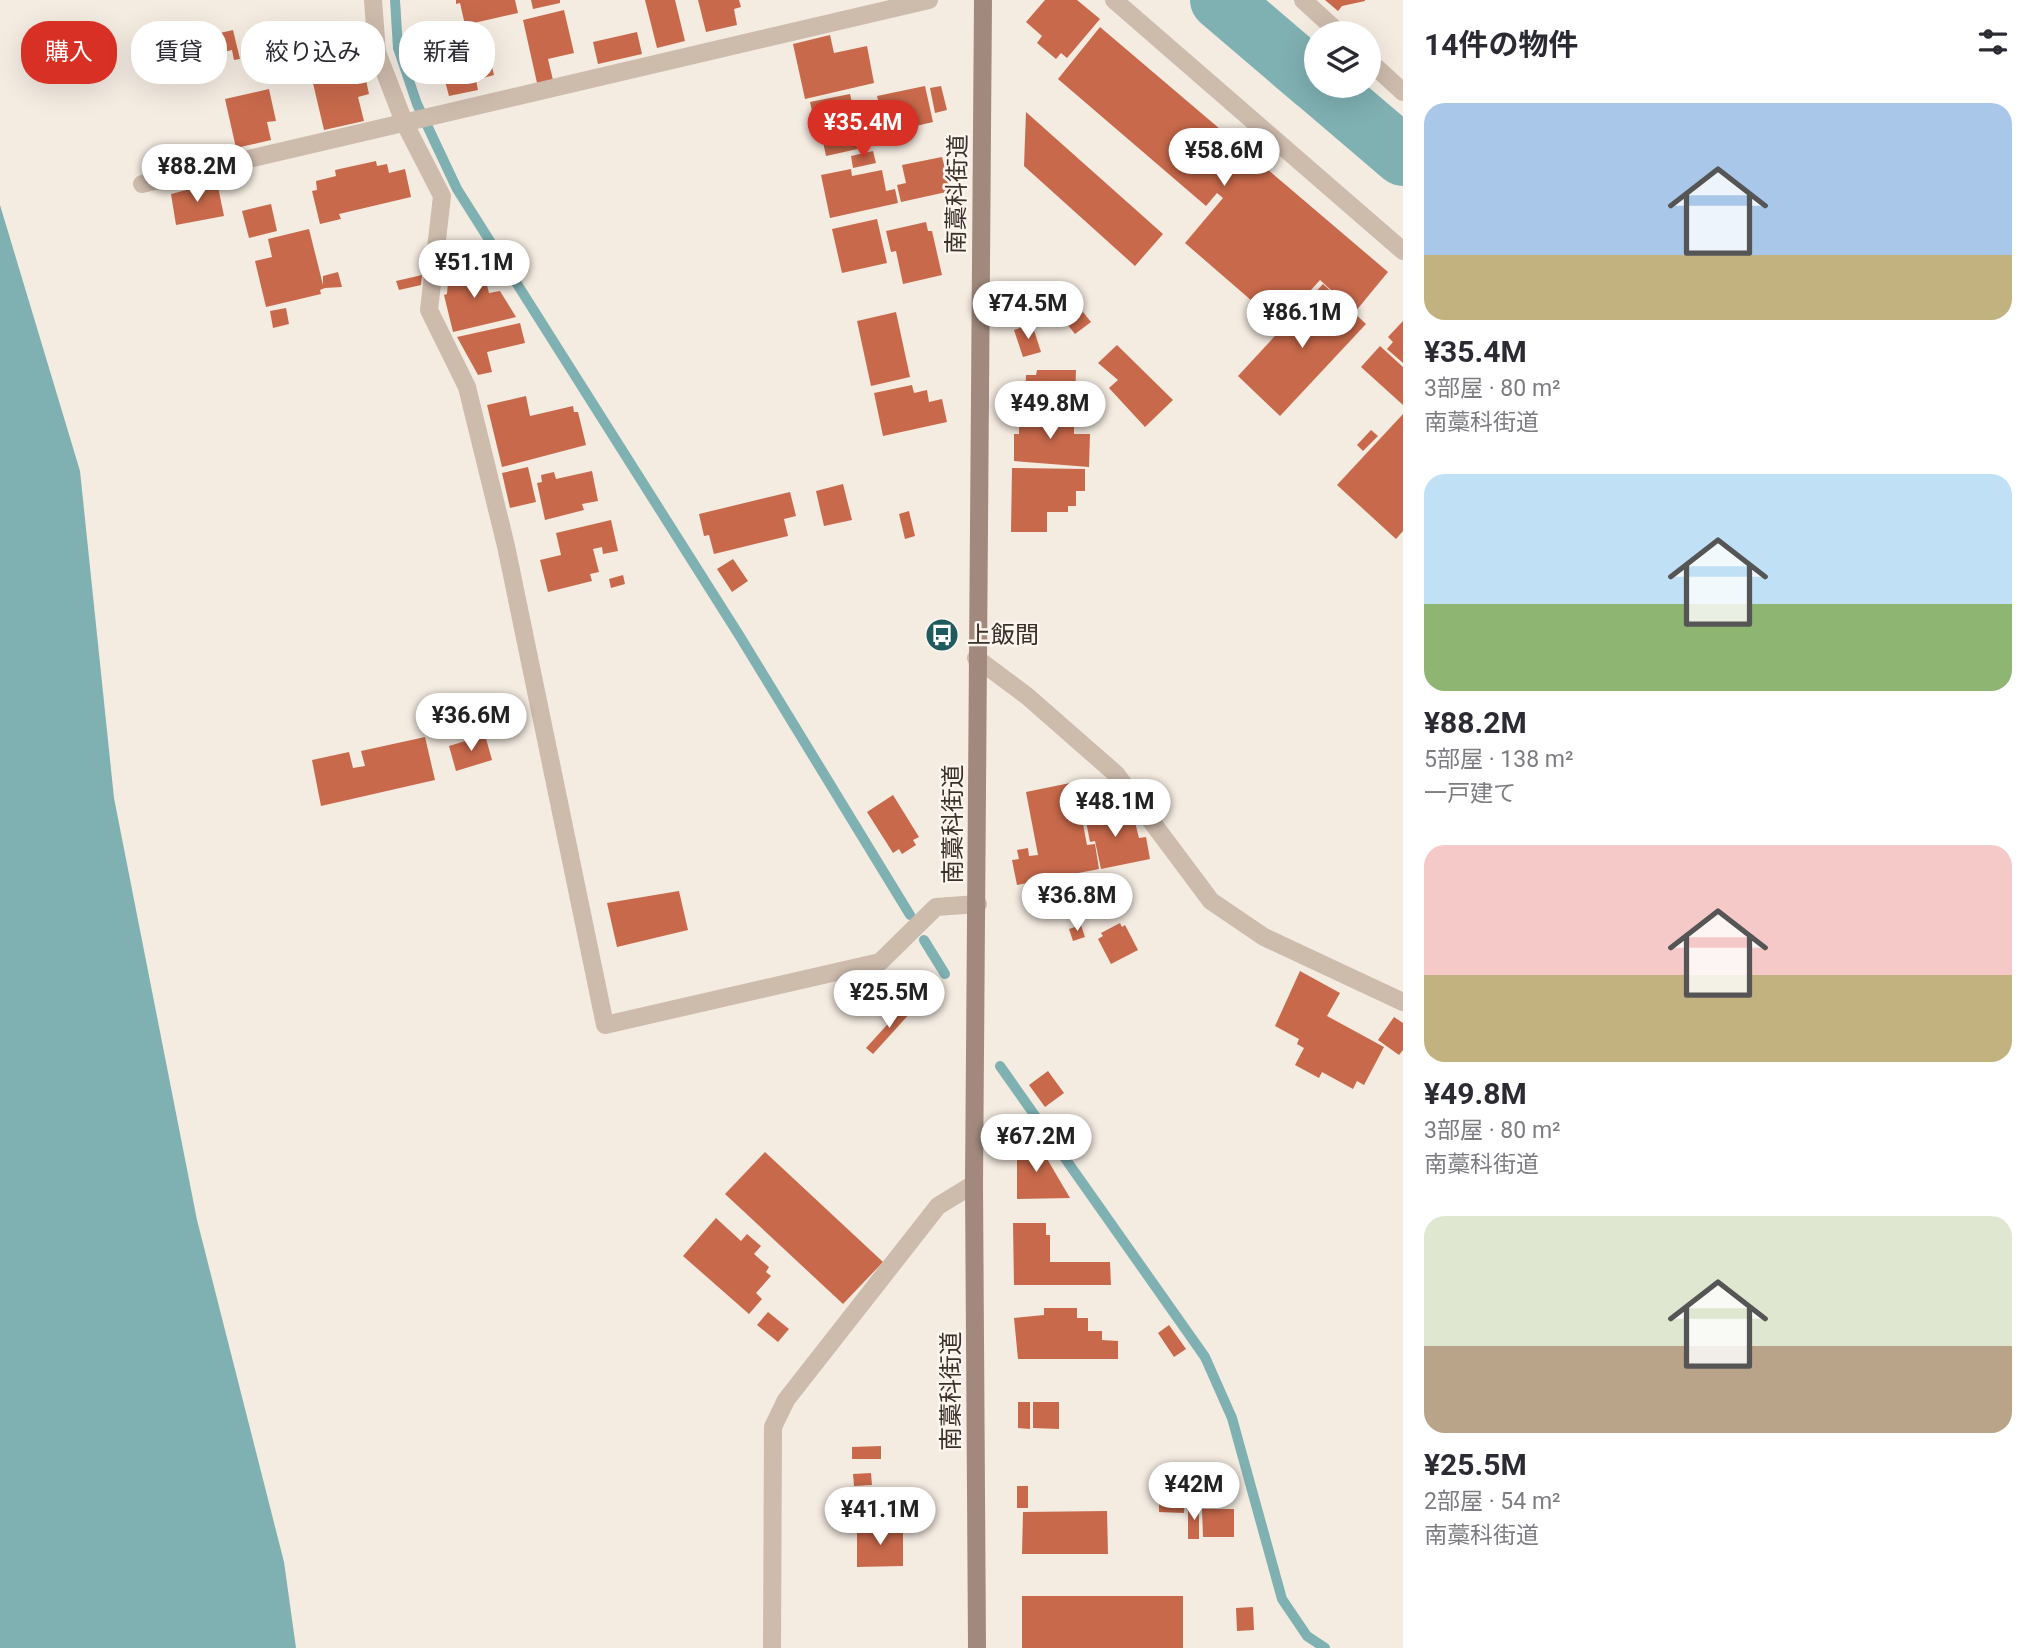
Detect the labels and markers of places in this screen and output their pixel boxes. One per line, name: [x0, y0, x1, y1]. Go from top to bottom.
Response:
pin: ¥35.4M: [806, 100, 920, 160]
pin: ¥58.6M: [1167, 128, 1281, 188]
pin: ¥88.2M: [140, 144, 254, 204]
pin: ¥51.1M: [417, 240, 531, 300]
pin: ¥74.5M: [971, 282, 1085, 341]
pin: ¥86.1M: [1245, 290, 1359, 350]
pin: ¥49.8M: [993, 382, 1107, 441]
bus stop icon: 上飯間: [923, 616, 961, 654]
place label: 上飯間: [967, 621, 1039, 649]
pin: ¥36.6M: [414, 694, 528, 753]
pin: ¥48.1M: [1058, 780, 1172, 839]
pin: ¥36.8M: [1020, 874, 1134, 933]
pin: ¥25.5M: [832, 970, 946, 1030]
pin: ¥67.2M: [979, 1114, 1093, 1174]
pin: ¥42M: [1153, 1462, 1235, 1522]
pin: ¥41.1M: [823, 1488, 937, 1547]

